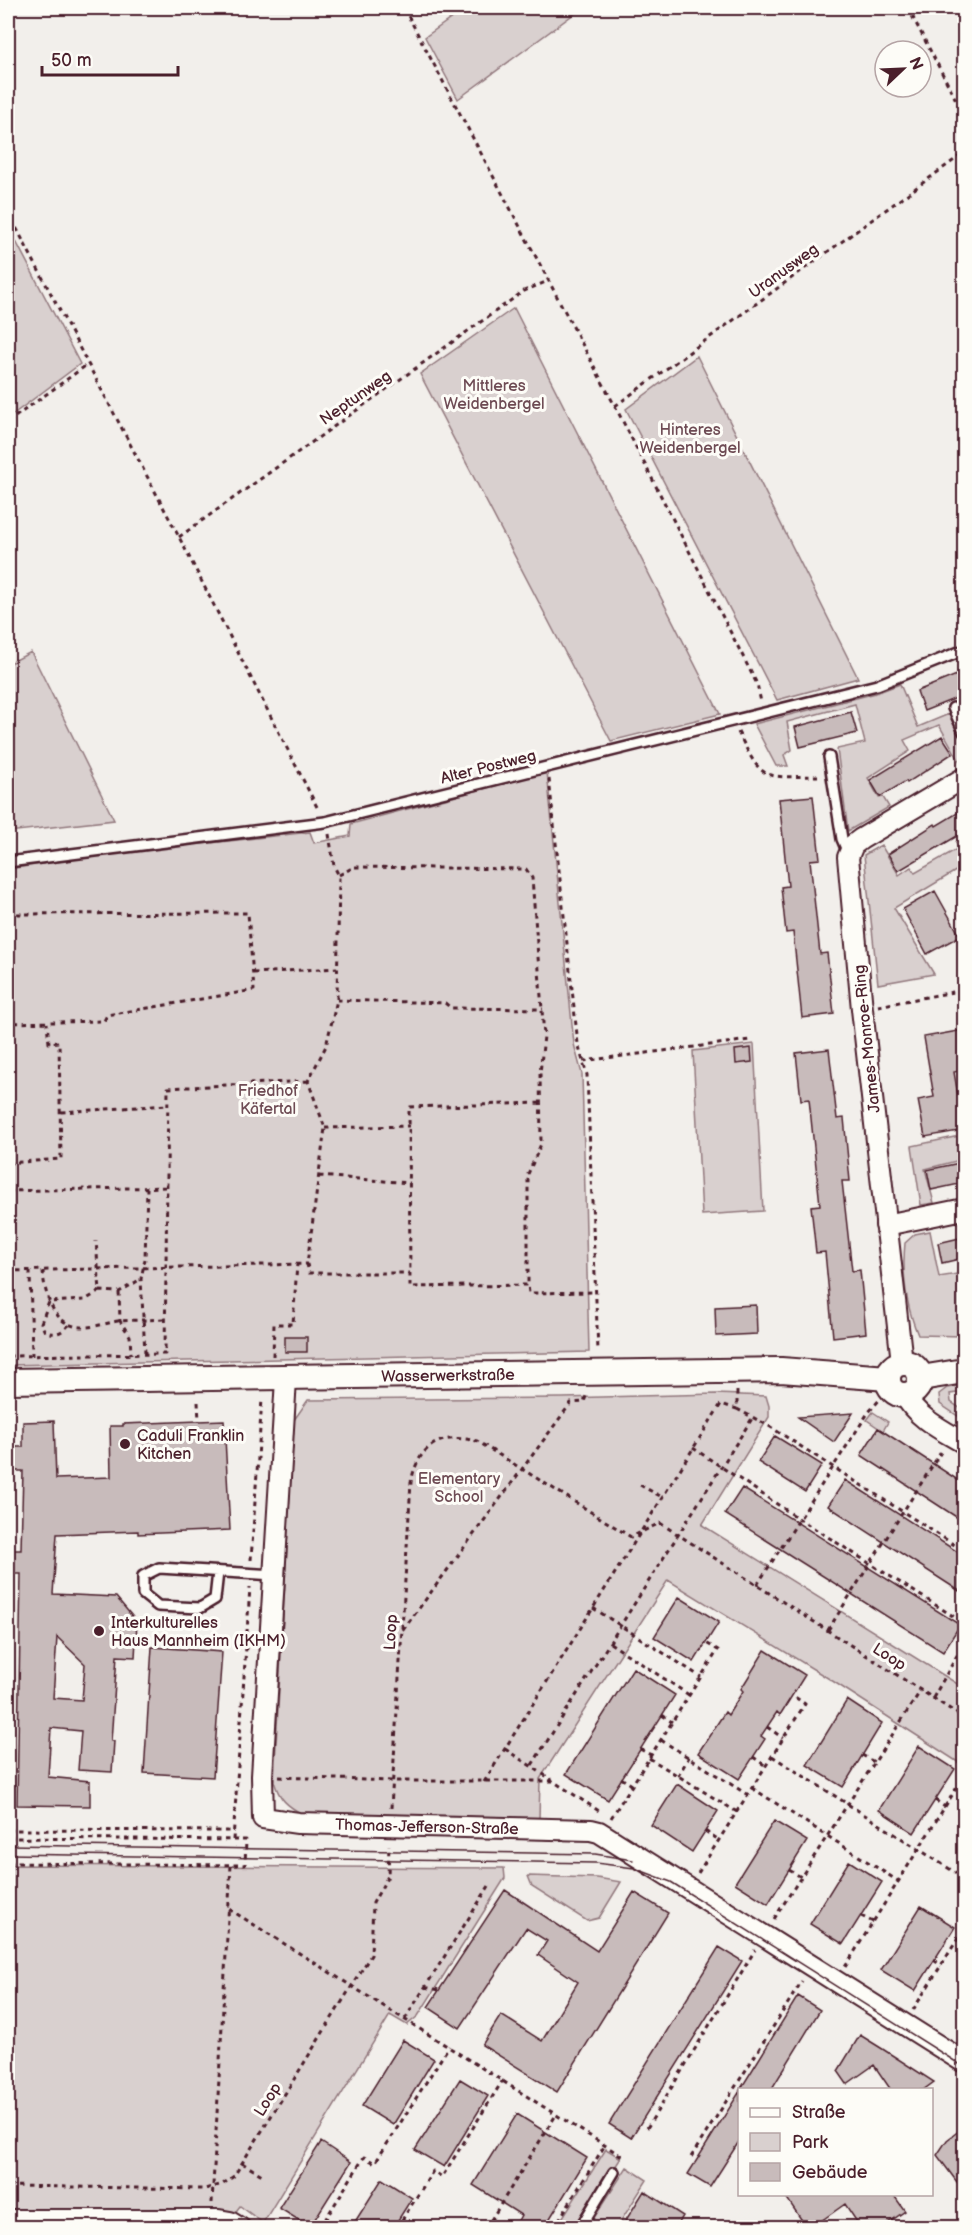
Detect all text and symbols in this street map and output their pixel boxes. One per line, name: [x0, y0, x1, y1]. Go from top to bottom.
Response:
scale bar: [42, 39, 178, 77]
north arrow: [873, 39, 933, 99]
text: 50 m: [51, 50, 92, 71]
text: N: [904, 54, 927, 73]
street label: Uranusweg: [745, 240, 822, 303]
street label: Neptunweg: [317, 367, 395, 430]
park label: Mittleres Weidenbergel: [443, 377, 545, 414]
park label: Hinteres Weidenbergel: [639, 421, 741, 458]
street label: Alter Postweg: [438, 746, 538, 789]
street label: James-Monroe-Ring: [850, 964, 885, 1114]
park label: Friedhof Käfertal: [238, 1082, 298, 1119]
street label: Wasserwerkstraße: [381, 1366, 515, 1387]
place label: Caduli Franklin Kitchen: [137, 1427, 244, 1464]
marker: Caduli Franklin Kitchen: [118, 1437, 132, 1451]
park label: Elementary School: [418, 1470, 501, 1507]
street label: Loop: [381, 1613, 402, 1651]
place label: Interkulturelles Haus Mannheim (IKHM): [111, 1614, 286, 1651]
marker: Interkulturelles Haus Mannheim (IKHM): [92, 1624, 106, 1638]
street label: Loop: [869, 1639, 910, 1675]
street label: Thomas-Jefferson-Straße: [335, 1816, 519, 1839]
street label: Loop: [251, 2079, 286, 2120]
legend: [738, 2088, 933, 2196]
text: Straße: [792, 2102, 846, 2123]
text: Park: [792, 2132, 828, 2153]
text: Gebäude: [792, 2162, 868, 2183]

